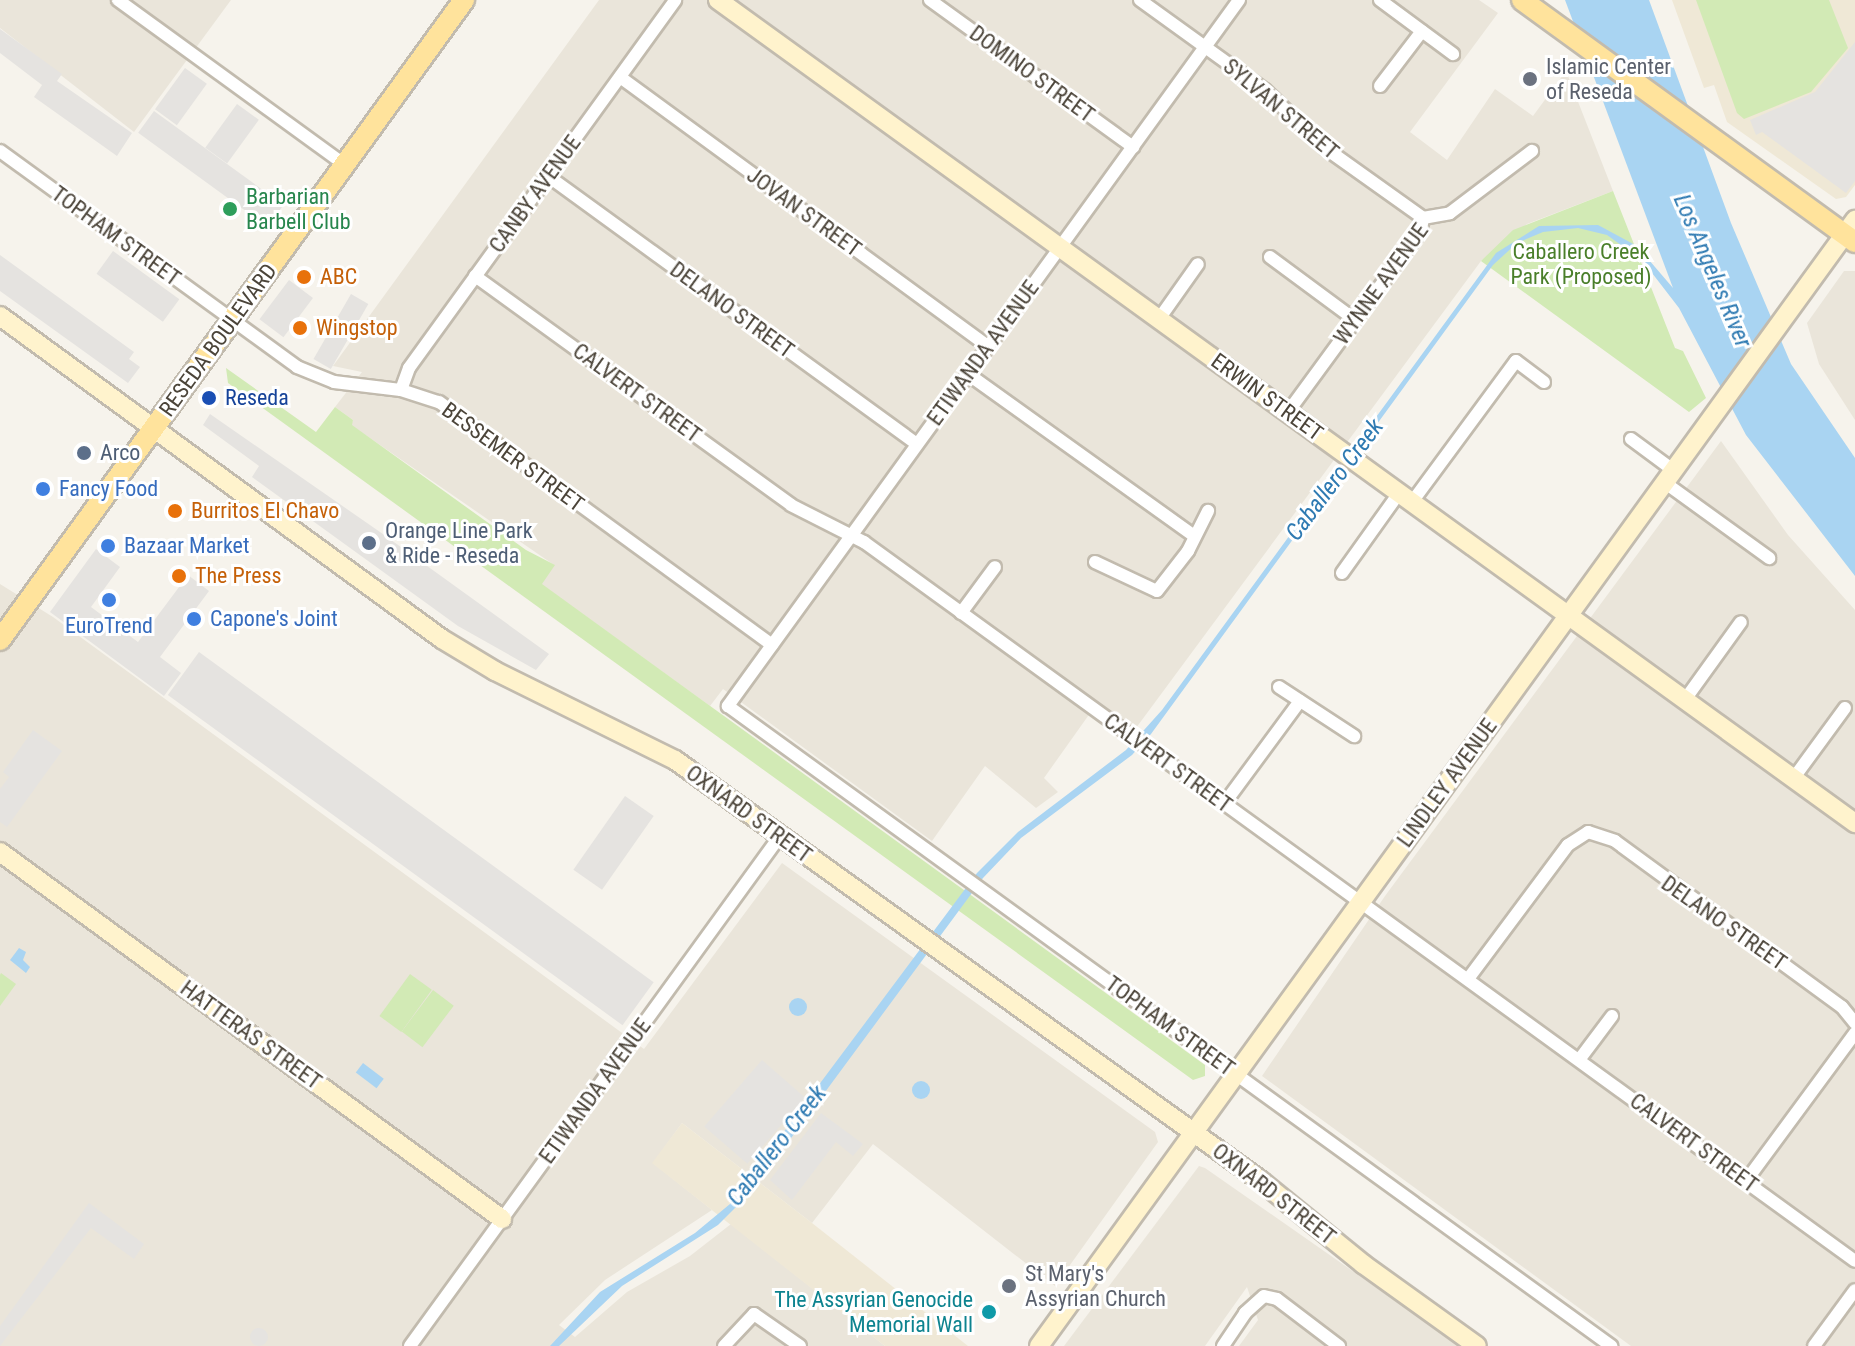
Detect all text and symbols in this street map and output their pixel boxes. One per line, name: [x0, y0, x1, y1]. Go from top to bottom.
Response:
street label: DOMINO STREET: [964, 20, 1100, 128]
street label: SYLVAN STREET: [1218, 53, 1344, 165]
place label: Islamic Center of Reseda: [1546, 53, 1671, 104]
marker: Islamic Center of Reseda: [1521, 70, 1539, 88]
street label: CANBY AVENUE: [484, 130, 586, 258]
street label: JOVAN STREET: [742, 162, 866, 262]
street label: TOPHAM STREET: [46, 180, 186, 292]
place label: Barbarian Barbell Club: [246, 183, 351, 234]
water label: Los Angeles River: [1667, 190, 1757, 352]
marker: Barbarian Barbell Club: [221, 200, 239, 218]
street label: WYNNE AVENUE: [1328, 218, 1434, 350]
park label: Caballero Creek Park (Proposed): [1510, 238, 1652, 290]
street label: DELANO STREET: [665, 256, 799, 364]
street label: RESEDA BOULEVARD: [154, 258, 282, 422]
place label: ABC: [320, 264, 357, 290]
marker: ABC: [295, 268, 313, 286]
street label: ETIWANDA AVENUE: [922, 275, 1044, 431]
place label: Wingstop: [316, 315, 398, 341]
marker: Wingstop: [291, 319, 309, 337]
street label: CALVERT STREET: [568, 338, 706, 448]
street label: ERWIN STREET: [1206, 348, 1328, 446]
place label: Reseda: [225, 385, 289, 411]
marker: Reseda: [200, 389, 218, 407]
street label: BESSEMER STREET: [437, 397, 589, 517]
water label: Caballero Creek: [1280, 413, 1390, 547]
place label: Arco: [100, 440, 140, 466]
marker: Arco: [75, 444, 93, 462]
place label: Fancy Food: [59, 476, 158, 502]
marker: Fancy Food: [34, 480, 52, 498]
place label: Burritos El Chavo: [191, 498, 339, 524]
marker: Burritos El Chavo: [166, 502, 184, 520]
place label: Orange Line Park & Ride - Reseda: [385, 517, 533, 568]
place label: Bazaar Market: [124, 533, 249, 559]
marker: Orange Line Park & Ride - Reseda: [360, 534, 378, 552]
marker: Bazaar Market: [99, 537, 117, 555]
place label: The Press: [195, 563, 282, 589]
marker: The Press: [170, 567, 188, 585]
marker: EuroTrend: [100, 591, 118, 609]
place label: Capone's Joint: [210, 606, 338, 632]
marker: Capone's Joint: [185, 610, 203, 628]
place label: EuroTrend: [65, 613, 153, 639]
street label: CALVERT STREET: [1099, 708, 1237, 818]
street label: LINDLEY AVENUE: [1392, 714, 1502, 852]
street label: OXNARD STREET: [681, 760, 817, 868]
street label: DELANO STREET: [1656, 870, 1792, 976]
street label: TOPHAM STREET: [1100, 970, 1240, 1082]
street label: HATTERAS STREET: [175, 975, 327, 1095]
street label: ETIWANDA AVENUE: [534, 1013, 656, 1169]
water label: Caballero Creek: [721, 1080, 833, 1212]
street label: CALVERT STREET: [1625, 1088, 1763, 1198]
street label: OXNARD STREET: [1207, 1138, 1341, 1250]
place label: St Mary's Assyrian Church: [1025, 1260, 1166, 1312]
marker: St Mary's Assyrian Church: [1000, 1277, 1018, 1295]
place label: The Assyrian Genocide Memorial Wall: [774, 1286, 973, 1338]
marker: The Assyrian Genocide Memorial Wall: [980, 1303, 998, 1321]

